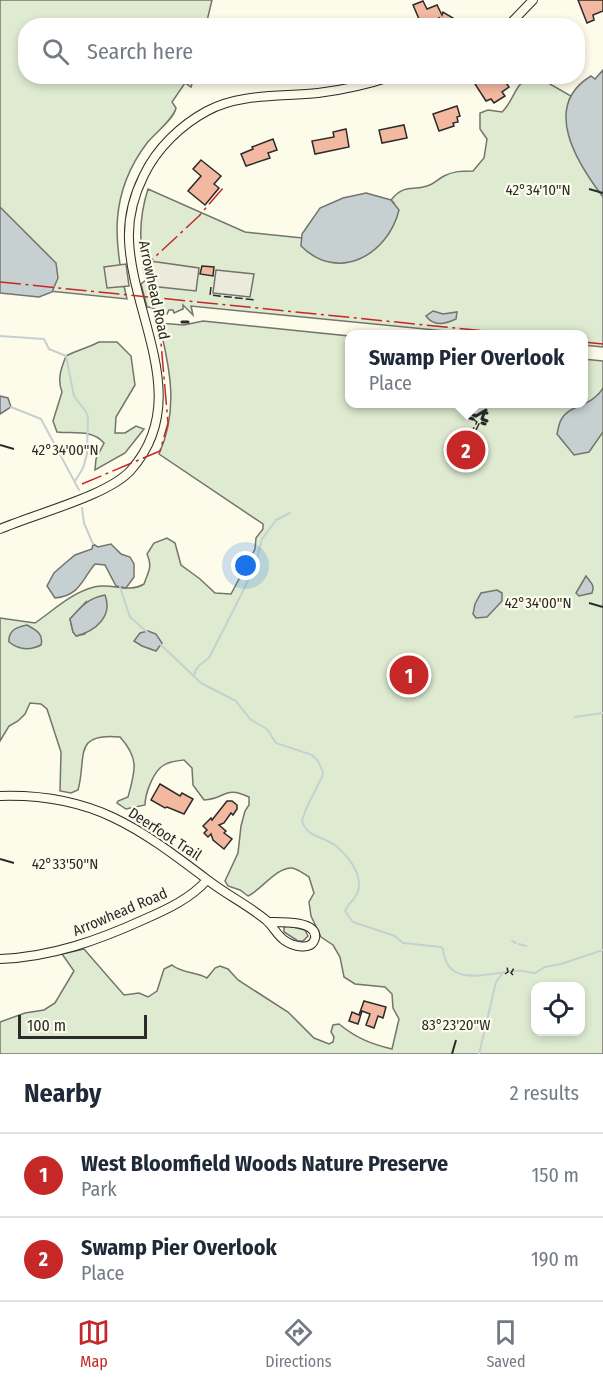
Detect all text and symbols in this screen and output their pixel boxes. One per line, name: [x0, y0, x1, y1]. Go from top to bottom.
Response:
search box: [18, 18, 585, 84]
icon: search: [39, 35, 72, 68]
text: Search here: [87, 38, 193, 65]
text: 42°34'10"N: [505, 181, 571, 199]
street label: Arrowhead Road: [135, 239, 173, 341]
popup: [345, 330, 588, 408]
text: Swamp Pier Overlook: [369, 344, 564, 371]
text: Place: [369, 371, 412, 395]
pin: 2: [446, 428, 486, 472]
text: 42°34'00"N: [31, 441, 99, 459]
your location: [231, 551, 260, 580]
text: 42°34'00"N: [504, 594, 572, 612]
pin: 1: [390, 652, 428, 698]
street label: Deerfoot Trail: [125, 804, 205, 864]
text: 42°33'50"N: [32, 855, 98, 873]
street label: Arrowhead Road: [70, 884, 170, 940]
map controls: [531, 982, 585, 1036]
button: locate: [531, 982, 585, 1036]
scale bar: [18, 1012, 147, 1040]
text: 100 m: [27, 1016, 66, 1035]
text: 83°23'20"W: [422, 1016, 490, 1034]
text: Nearby: [24, 1078, 101, 1109]
text: 2 results: [510, 1081, 579, 1105]
text: West Bloomfield Woods Nature Preserve: [81, 1150, 448, 1177]
text: 1: [39, 1163, 48, 1187]
text: 150 m: [532, 1163, 579, 1187]
text: Park: [81, 1177, 117, 1201]
text: Swamp Pier Overlook: [81, 1234, 277, 1261]
text: 2: [39, 1247, 48, 1271]
text: 190 m: [531, 1247, 579, 1271]
text: Place: [81, 1261, 124, 1285]
tab: Map: [77, 1316, 110, 1371]
tab: Directions: [265, 1316, 332, 1371]
tab: Saved: [486, 1316, 526, 1371]

